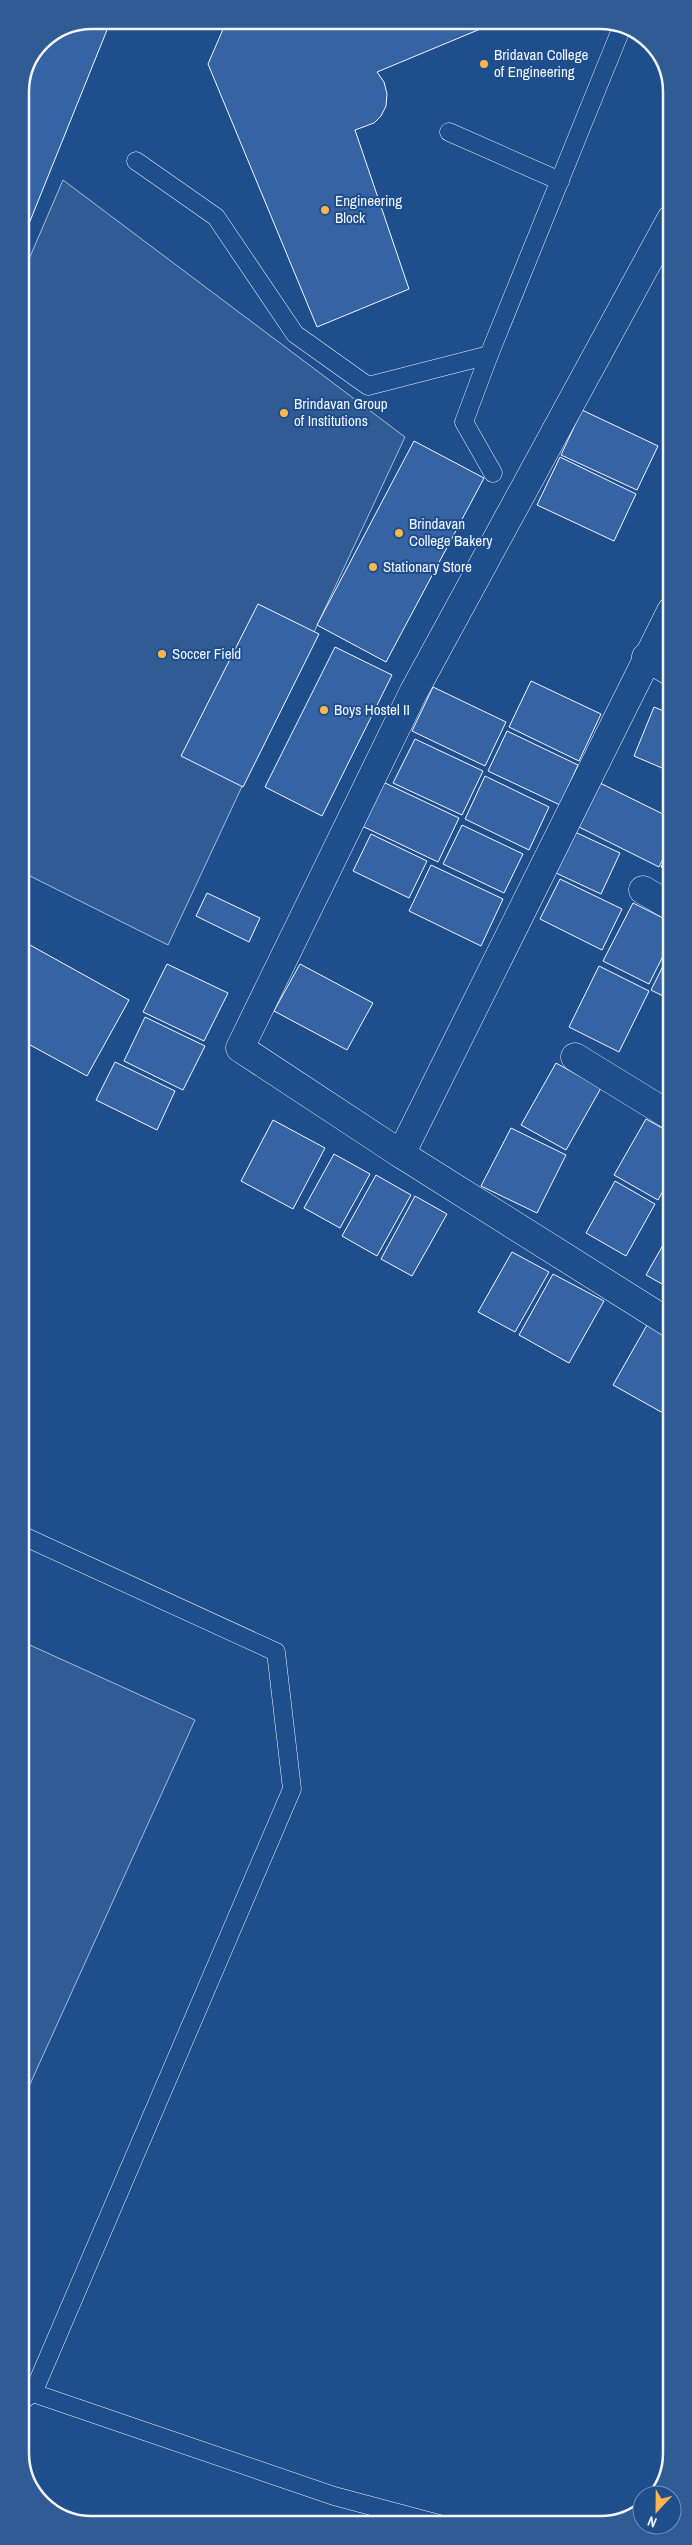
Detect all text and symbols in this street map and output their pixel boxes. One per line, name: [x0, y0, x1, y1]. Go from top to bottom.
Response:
place label: Bridavan College of Engineering: [494, 44, 589, 82]
marker: Bridavan College of Engineering: [478, 58, 490, 70]
place label: Engineering Block: [335, 190, 402, 228]
marker: Engineering Block: [319, 204, 331, 216]
place label: Brindavan Group of Institutions: [294, 393, 388, 431]
marker: Brindavan Group of Institutions: [278, 407, 290, 419]
place label: Brindavan College Bakery: [409, 513, 493, 551]
marker: Brindavan College Bakery: [393, 527, 405, 539]
place label: Stationary Store: [383, 556, 472, 577]
marker: Stationary Store: [367, 561, 379, 573]
place label: Soccer Field: [172, 643, 241, 664]
marker: Soccer Field: [156, 648, 168, 660]
place label: Boys Hostel II: [334, 699, 410, 720]
marker: Boys Hostel II: [318, 704, 330, 716]
north arrow: [632, 2485, 682, 2535]
text: N: [645, 2512, 659, 2532]

